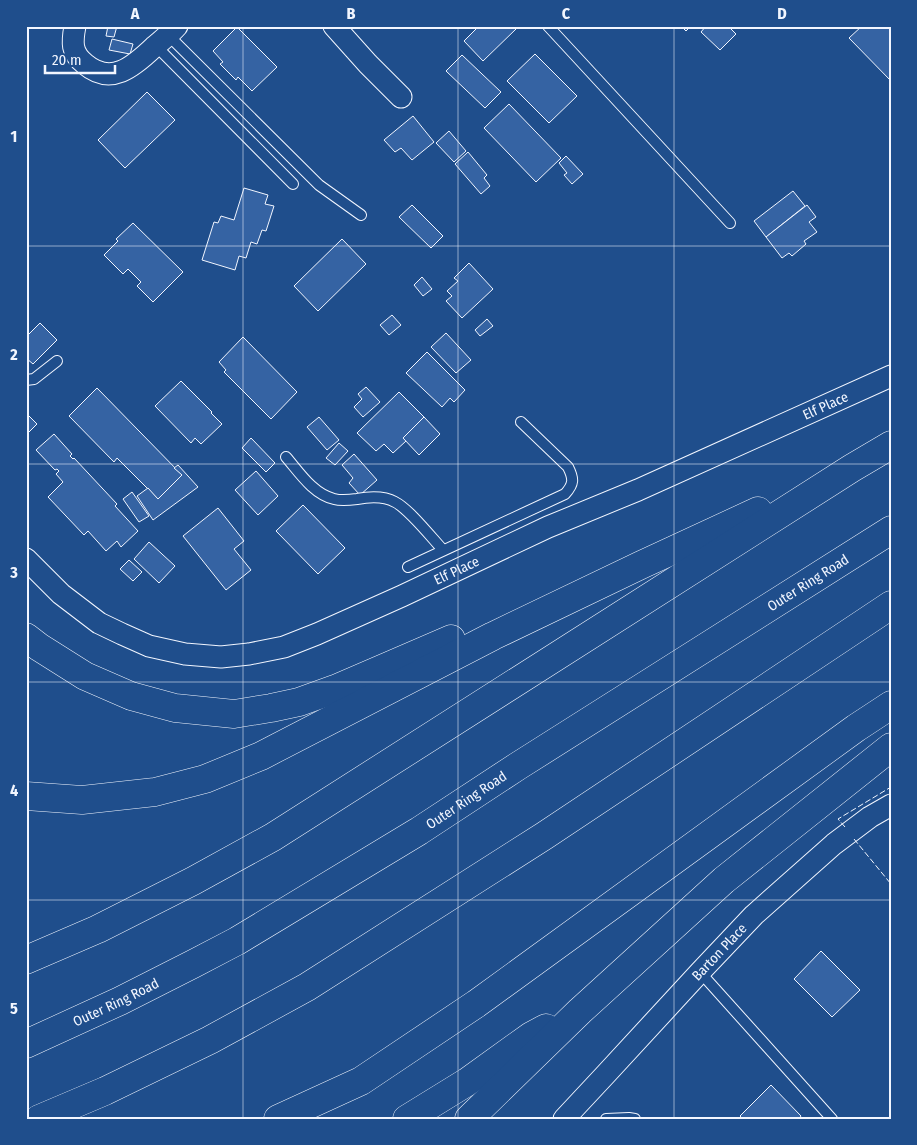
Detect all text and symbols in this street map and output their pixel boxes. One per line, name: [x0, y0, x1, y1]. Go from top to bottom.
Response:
text: A: [130, 4, 140, 23]
text: B: [347, 4, 356, 23]
text: C: [562, 4, 571, 23]
text: D: [777, 4, 787, 23]
scale bar: [45, 42, 115, 74]
text: 20 m: [52, 51, 82, 69]
text: 1: [11, 127, 17, 146]
text: 2: [9, 345, 18, 364]
street label: Elf Place: [800, 388, 851, 424]
street label: Outer Ring Road: [764, 551, 852, 615]
street label: Elf Place: [431, 553, 482, 589]
text: 3: [9, 563, 18, 582]
street label: Outer Ring Road: [423, 768, 510, 833]
text: 4: [10, 781, 18, 800]
street label: Barton Place: [688, 920, 751, 984]
street label: Outer Ring Road: [70, 975, 162, 1030]
text: 5: [10, 999, 18, 1018]

